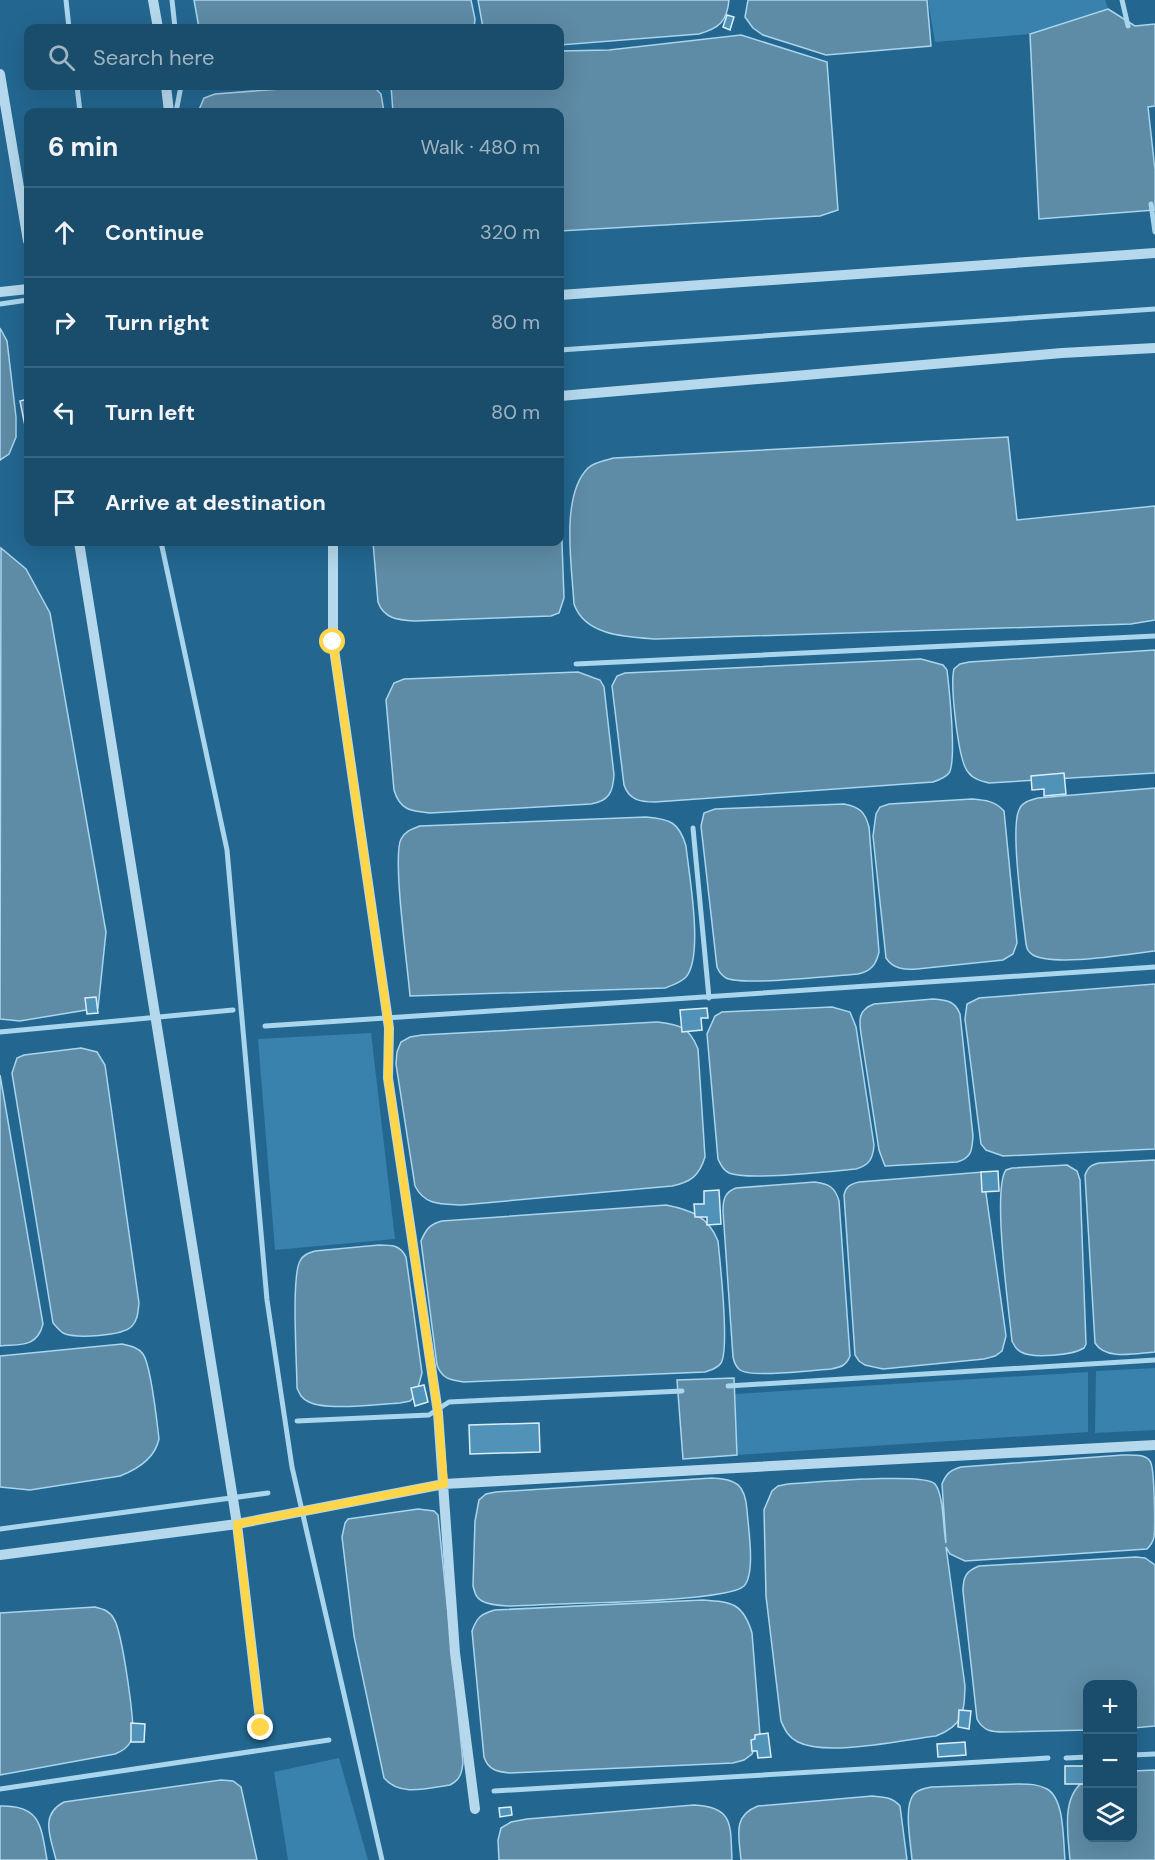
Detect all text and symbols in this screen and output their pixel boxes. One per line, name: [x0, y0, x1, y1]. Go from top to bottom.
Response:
search box: [24, 24, 564, 90]
icon: search: [45, 41, 78, 74]
text: Search here: [93, 43, 214, 72]
text: 6 min: [48, 130, 118, 164]
text: Walk · 480 m: [420, 134, 540, 160]
icon: ahead: [48, 216, 81, 249]
text: Continue: [105, 218, 204, 247]
text: 320 m: [480, 219, 540, 245]
icon: right: [48, 306, 81, 339]
text: Turn right: [105, 308, 210, 337]
text: 80 m: [491, 309, 540, 335]
icon: left: [48, 396, 81, 429]
text: Turn left: [105, 398, 195, 427]
text: 80 m: [491, 399, 540, 425]
icon: arrive: [48, 486, 81, 519]
text: Arrive at destination: [105, 488, 326, 517]
route start: [319, 628, 345, 654]
map controls: [1083, 1680, 1137, 1842]
button: +: [1083, 1680, 1137, 1734]
route end: [247, 1714, 273, 1740]
button: −: [1083, 1734, 1137, 1788]
button: layers: [1083, 1788, 1137, 1842]

